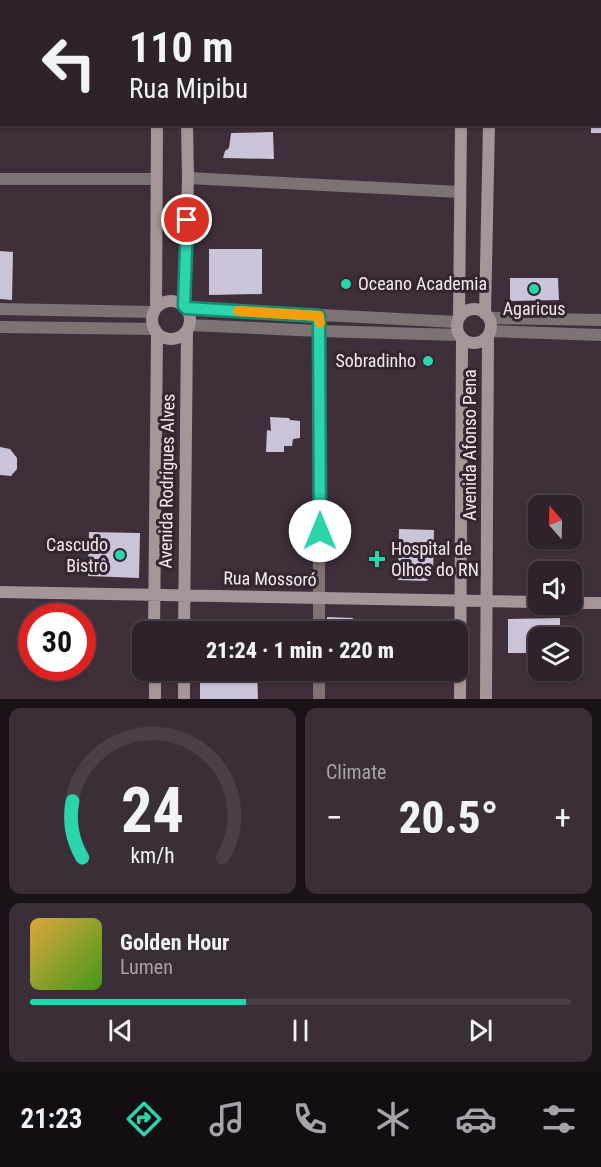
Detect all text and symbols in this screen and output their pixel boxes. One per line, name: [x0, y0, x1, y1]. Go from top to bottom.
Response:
text: 110 m: [129, 23, 234, 72]
icon: left: [30, 24, 108, 102]
text: Rua Mipibu: [129, 73, 248, 105]
pin: [161, 194, 212, 245]
icon: arrive: [170, 203, 203, 236]
place label: Oceano Academia: [358, 273, 487, 294]
marker: Oceano Academia: [339, 277, 353, 291]
marker: Agaricus: [527, 282, 541, 296]
place label: Agaricus: [503, 298, 565, 319]
place label: Sobradinho: [335, 350, 416, 371]
marker: Sobradinho: [421, 354, 435, 368]
street label: Avenida Afonso Pena: [459, 369, 480, 521]
street label: Avenida Rodrigues Alves: [154, 393, 179, 569]
north arrow: [528, 495, 582, 549]
map controls: [528, 495, 582, 681]
position arrow: [288, 499, 352, 563]
place label: Cascudo Bistrô: [46, 534, 108, 576]
place label: Hospital de Olhos do RN: [391, 538, 479, 580]
marker: Cascudo Bistrô: [113, 548, 127, 562]
marker: Hospital de Olhos do RN: [368, 550, 386, 568]
button: sound: [528, 561, 582, 615]
street label: Rua Mossoró: [223, 567, 317, 590]
speed limit sign: 30: [18, 603, 96, 681]
button: layers: [528, 627, 582, 681]
text: 21:24 · 1 min · 220 m: [206, 638, 394, 663]
text: Climate: [326, 760, 386, 784]
text: 24: [121, 774, 184, 847]
text: 20.5°: [399, 791, 498, 844]
text: −: [326, 798, 343, 837]
text: +: [555, 798, 571, 837]
text: km/h: [130, 843, 175, 868]
text: Golden Hour: [120, 930, 229, 955]
text: Lumen: [120, 955, 173, 979]
icon: previous: [104, 1014, 137, 1047]
icon: pause: [284, 1014, 317, 1047]
icon: next: [464, 1014, 497, 1047]
icon: directions: [123, 1098, 165, 1140]
icon: music: [206, 1098, 248, 1140]
icon: phone: [289, 1098, 331, 1140]
icon: climate: [372, 1098, 414, 1140]
icon: car: [455, 1098, 497, 1140]
icon: filters: [538, 1098, 580, 1140]
text: 21:23: [21, 1103, 82, 1135]

